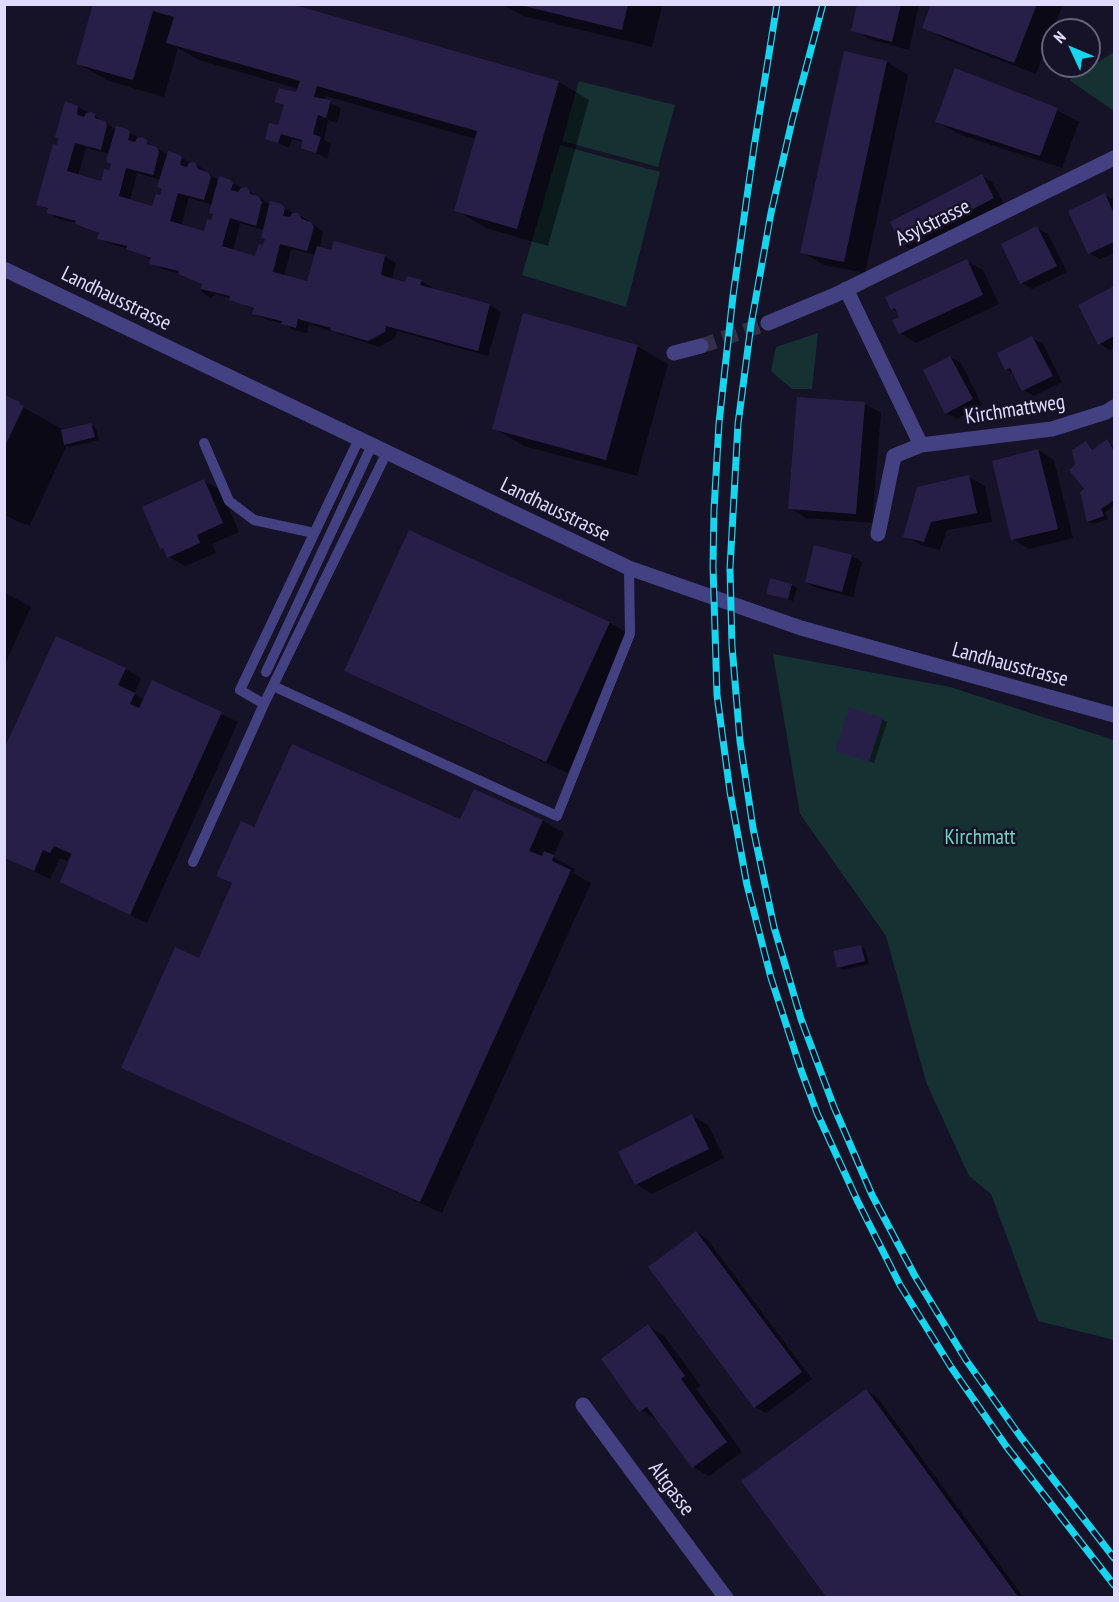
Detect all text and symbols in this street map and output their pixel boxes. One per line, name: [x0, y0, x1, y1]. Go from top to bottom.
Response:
north arrow: [1041, 18, 1101, 78]
text: N: [1049, 27, 1070, 47]
street label: Asylstrasse: [892, 194, 974, 252]
street label: Landhausstrasse: [57, 262, 175, 336]
street label: Kirchmattweg: [963, 390, 1067, 430]
street label: Landhausstrasse: [496, 473, 614, 547]
street label: Landhausstrasse: [949, 637, 1071, 693]
park label: Kirchmatt: [944, 825, 1016, 851]
street label: Altgasse: [643, 1457, 699, 1521]

